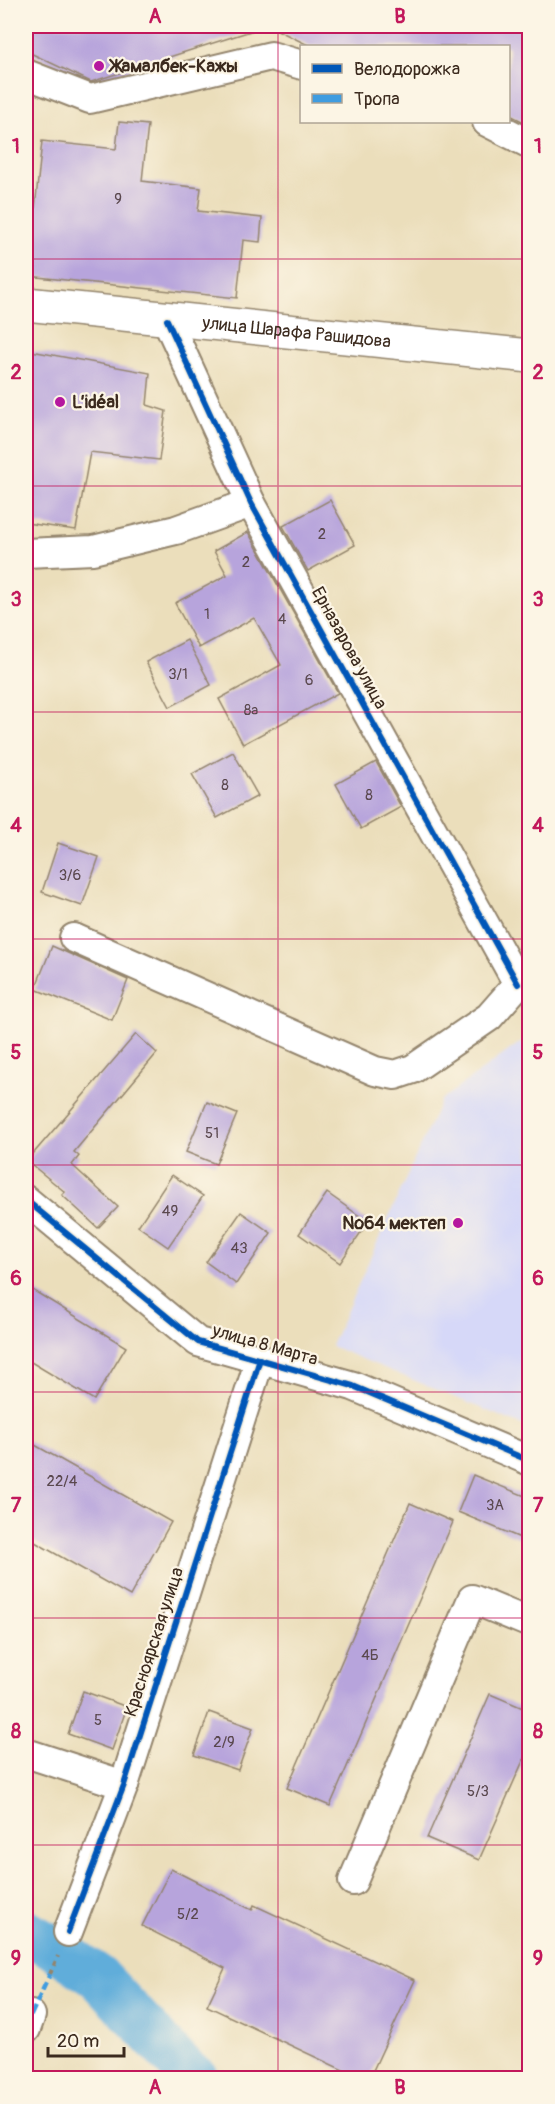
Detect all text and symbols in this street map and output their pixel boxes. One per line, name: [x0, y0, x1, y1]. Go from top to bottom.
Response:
text: A: [149, 4, 162, 29]
text: B: [394, 4, 406, 29]
legend: [300, 45, 510, 123]
place label: Жамалбек-Кажы: [108, 55, 238, 78]
text: Велодорожка: [354, 58, 460, 81]
marker: Жамалбек-Кажы: [92, 59, 106, 73]
text: Тропа: [354, 88, 400, 111]
text: 1: [12, 134, 20, 159]
text: 1: [534, 134, 542, 159]
house number: 9: [114, 190, 122, 209]
street label: улица Шарафа Рашидова: [200, 311, 392, 353]
text: 2: [10, 360, 22, 385]
text: 2: [532, 360, 544, 385]
place label: L’idéal: [72, 391, 119, 414]
marker: L’idéal: [53, 395, 67, 409]
house number: 2: [318, 525, 326, 544]
house number: 2: [242, 553, 250, 572]
street label: Ерназарова улица: [306, 583, 392, 713]
text: 3: [10, 587, 22, 612]
text: 3: [532, 587, 544, 612]
house number: 1: [204, 605, 210, 624]
house number: 4: [278, 610, 287, 629]
house number: 3/1: [168, 665, 188, 684]
house number: 6: [305, 671, 313, 690]
house number: 8а: [244, 701, 258, 720]
house number: 8: [221, 776, 229, 795]
house number: 8: [365, 786, 373, 805]
text: 4: [10, 813, 22, 838]
text: 4: [532, 813, 544, 838]
house number: 3/6: [59, 866, 81, 885]
text: 5: [11, 1040, 22, 1065]
text: 5: [533, 1040, 544, 1065]
house number: 51: [205, 1124, 219, 1143]
house number: 49: [162, 1202, 178, 1221]
place label: №64 мектеп: [342, 1212, 446, 1235]
marker: №64 мектеп: [451, 1216, 465, 1230]
house number: 43: [230, 1239, 248, 1258]
text: 6: [10, 1266, 22, 1291]
text: 6: [532, 1266, 544, 1291]
street label: улица 8 Марта: [209, 1319, 321, 1371]
house number: 22/4: [47, 1472, 78, 1491]
text: 7: [11, 1493, 22, 1518]
text: 7: [533, 1493, 544, 1518]
house number: 3А: [486, 1496, 504, 1515]
street label: Красноярская улица: [119, 1564, 189, 1720]
house number: 4Б: [361, 1646, 379, 1665]
house number: 5: [94, 1711, 102, 1730]
text: 8: [11, 1719, 21, 1744]
text: 8: [533, 1719, 543, 1744]
house number: 2/9: [213, 1733, 235, 1752]
house number: 5/3: [467, 1782, 489, 1801]
house number: 5/2: [177, 1905, 199, 1924]
text: 9: [11, 1946, 21, 1971]
text: 9: [533, 1946, 543, 1971]
scale bar: [48, 2020, 124, 2058]
text: 20 m: [57, 2030, 99, 2053]
text: A: [149, 2075, 162, 2100]
text: B: [394, 2075, 406, 2100]

